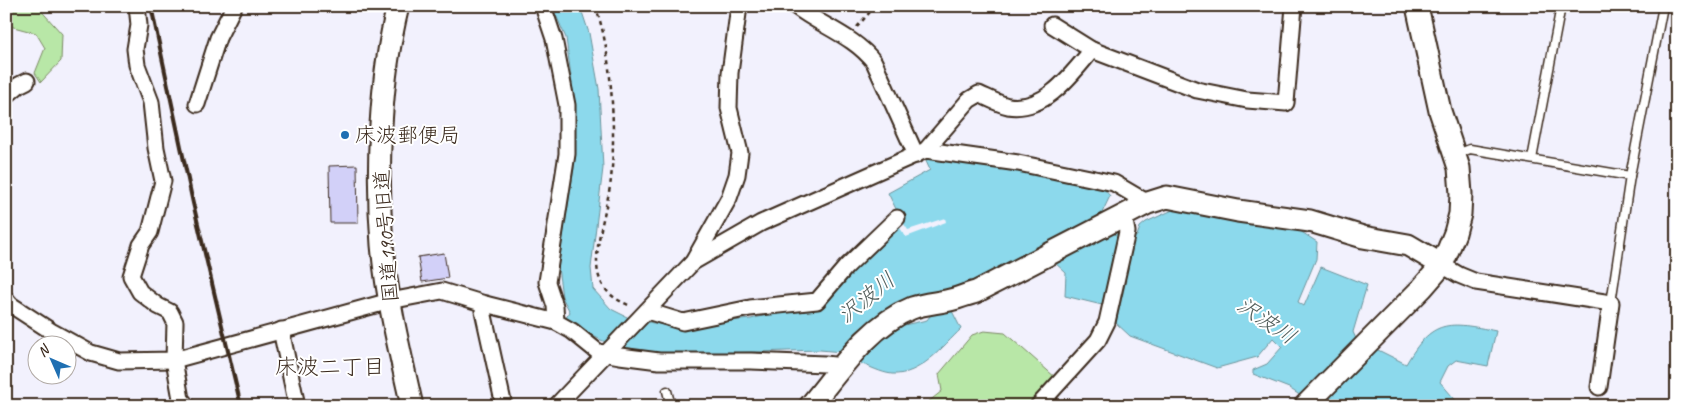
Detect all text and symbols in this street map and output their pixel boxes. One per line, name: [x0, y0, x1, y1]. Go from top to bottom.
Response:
place label: 床波郵便局: [355, 122, 460, 148]
marker: 床波郵便局: [339, 129, 351, 141]
street label: 国道190号旧道: [368, 169, 404, 303]
water label: 沢波川: [832, 266, 901, 329]
water label: 沢波川: [1231, 291, 1302, 351]
north arrow: [28, 334, 78, 384]
text: N: [34, 340, 54, 360]
district label: 床波二丁目: [275, 353, 385, 381]

